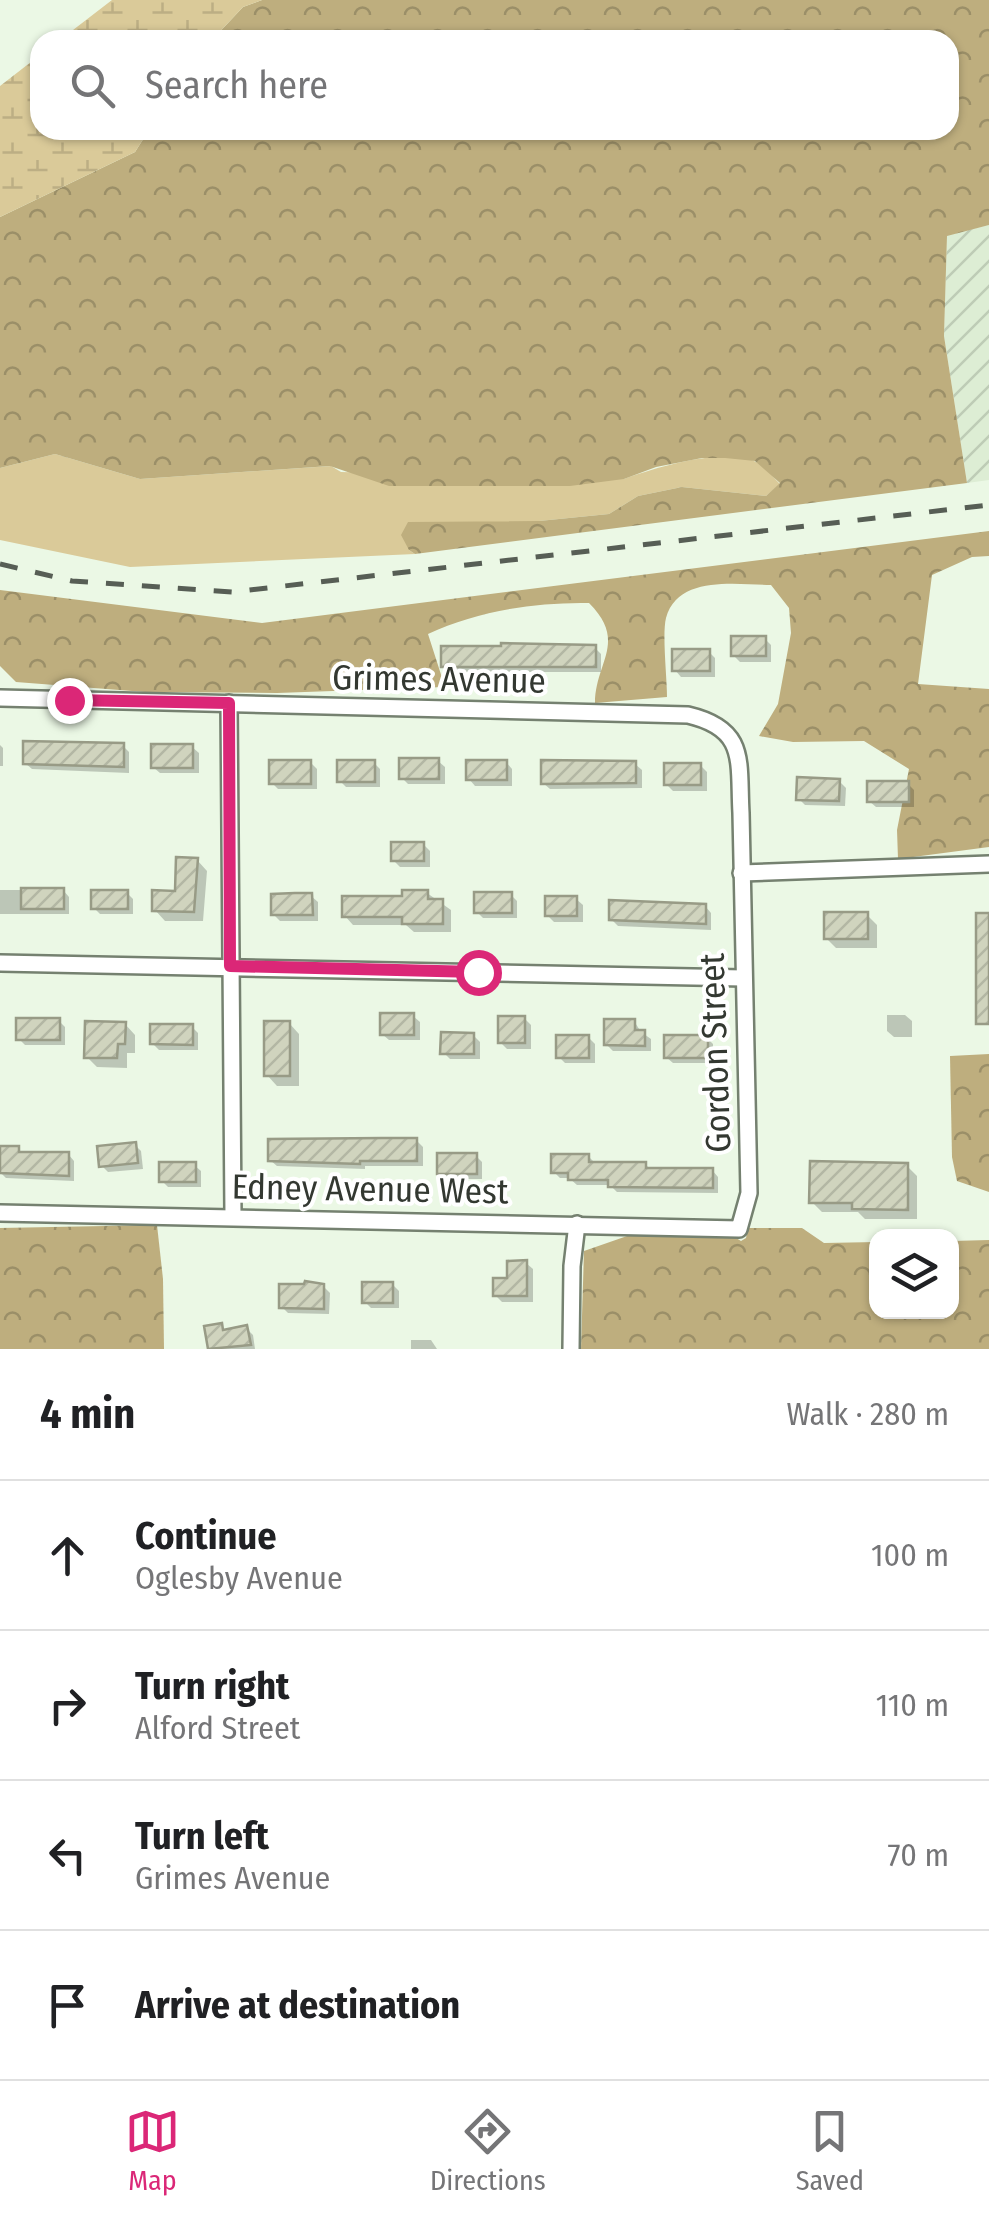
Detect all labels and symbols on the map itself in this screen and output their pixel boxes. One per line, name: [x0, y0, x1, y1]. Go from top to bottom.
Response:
street label: Grimes Avenue: [332, 656, 546, 702]
route end: [47, 678, 93, 724]
route start: [456, 950, 502, 996]
street label: Gordon Street: [691, 952, 739, 1153]
street label: Edney Avenue West: [231, 1166, 509, 1212]

